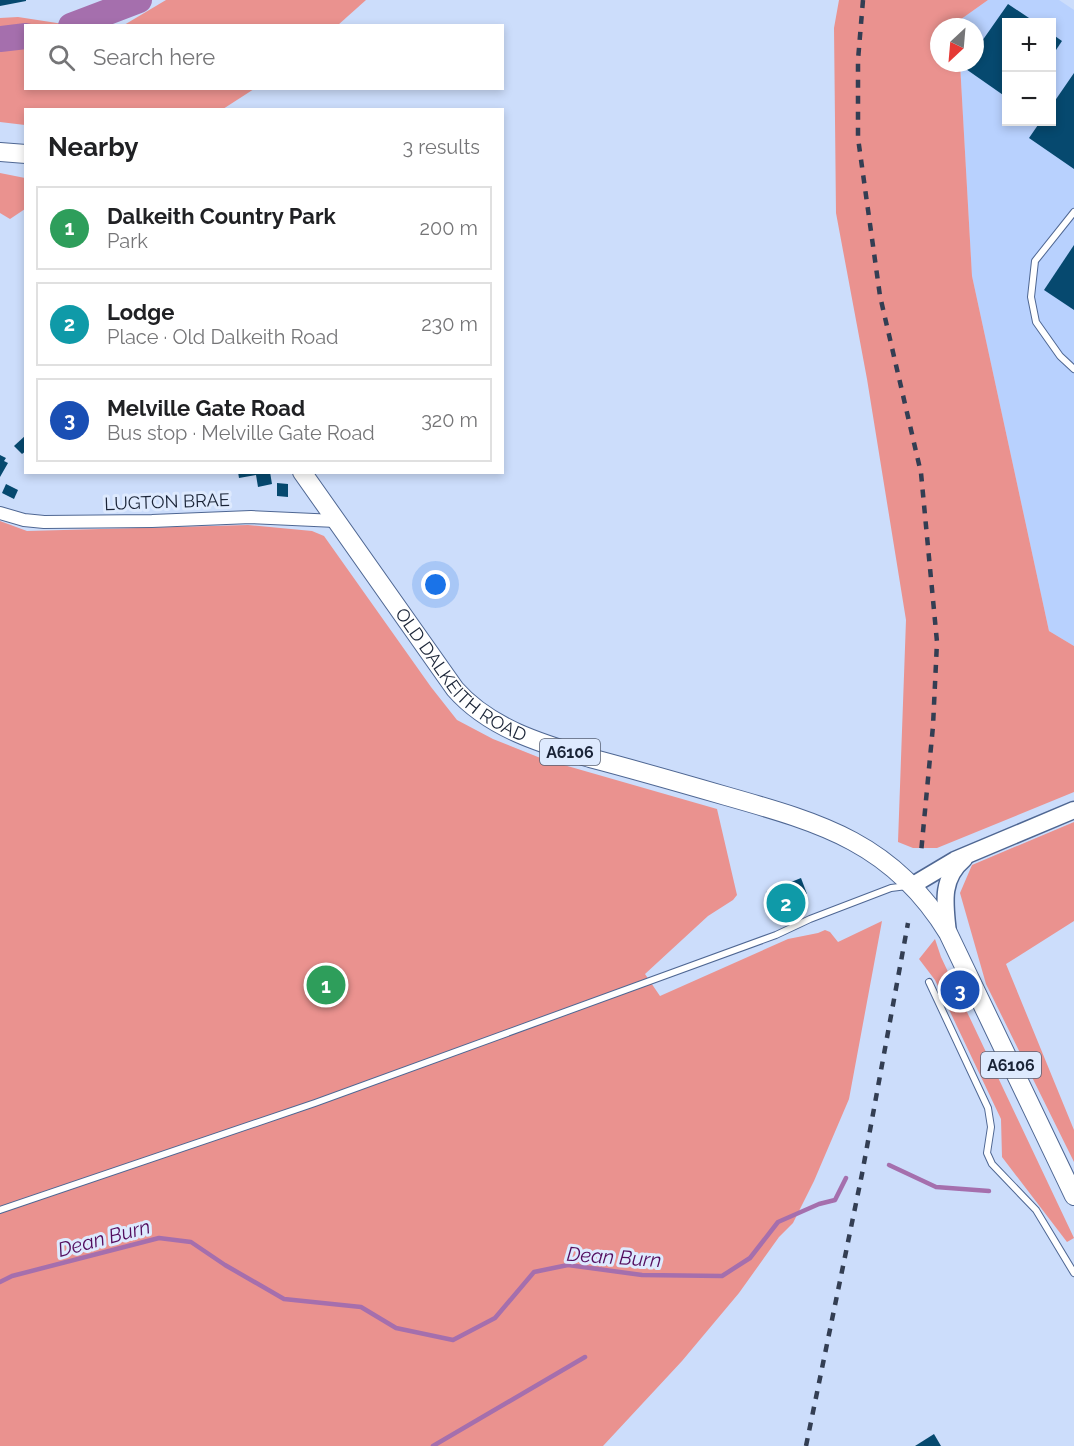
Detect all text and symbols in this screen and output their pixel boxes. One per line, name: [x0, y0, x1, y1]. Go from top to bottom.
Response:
north arrow: [930, 18, 984, 72]
map controls: [1002, 18, 1056, 126]
button: +: [1002, 18, 1056, 72]
search box: [24, 24, 504, 90]
icon: search: [45, 41, 78, 74]
text: Search here: [93, 44, 215, 70]
button: −: [1002, 72, 1056, 126]
text: Nearby: [48, 132, 138, 162]
text: 3 results: [402, 135, 480, 159]
text: Dalkeith Country Park: [107, 203, 336, 229]
text: 1: [65, 216, 74, 240]
text: 200 m: [420, 216, 478, 240]
text: Park: [107, 229, 148, 253]
text: Lodge: [107, 299, 174, 325]
text: 2: [64, 312, 75, 336]
text: 230 m: [421, 312, 478, 336]
text: Place · Old Dalkeith Road: [107, 325, 339, 349]
text: Melville Gate Road: [107, 395, 305, 421]
text: 3: [64, 408, 75, 432]
text: 320 m: [421, 408, 478, 432]
text: Bus stop · Melville Gate Road: [107, 421, 375, 445]
street label: LUGTON BRAE: [104, 489, 230, 514]
your location: [421, 570, 450, 599]
street label: OLD DALKEITH ROAD: [391, 604, 530, 746]
road number: A6106: [540, 739, 600, 765]
pin: 2: [766, 880, 806, 926]
pin: 1: [306, 962, 346, 1008]
pin: 3: [940, 968, 980, 1012]
road number: A6106: [981, 1052, 1041, 1078]
water label: Dean Burn: [55, 1214, 153, 1262]
water label: Dean Burn: [566, 1242, 662, 1272]

